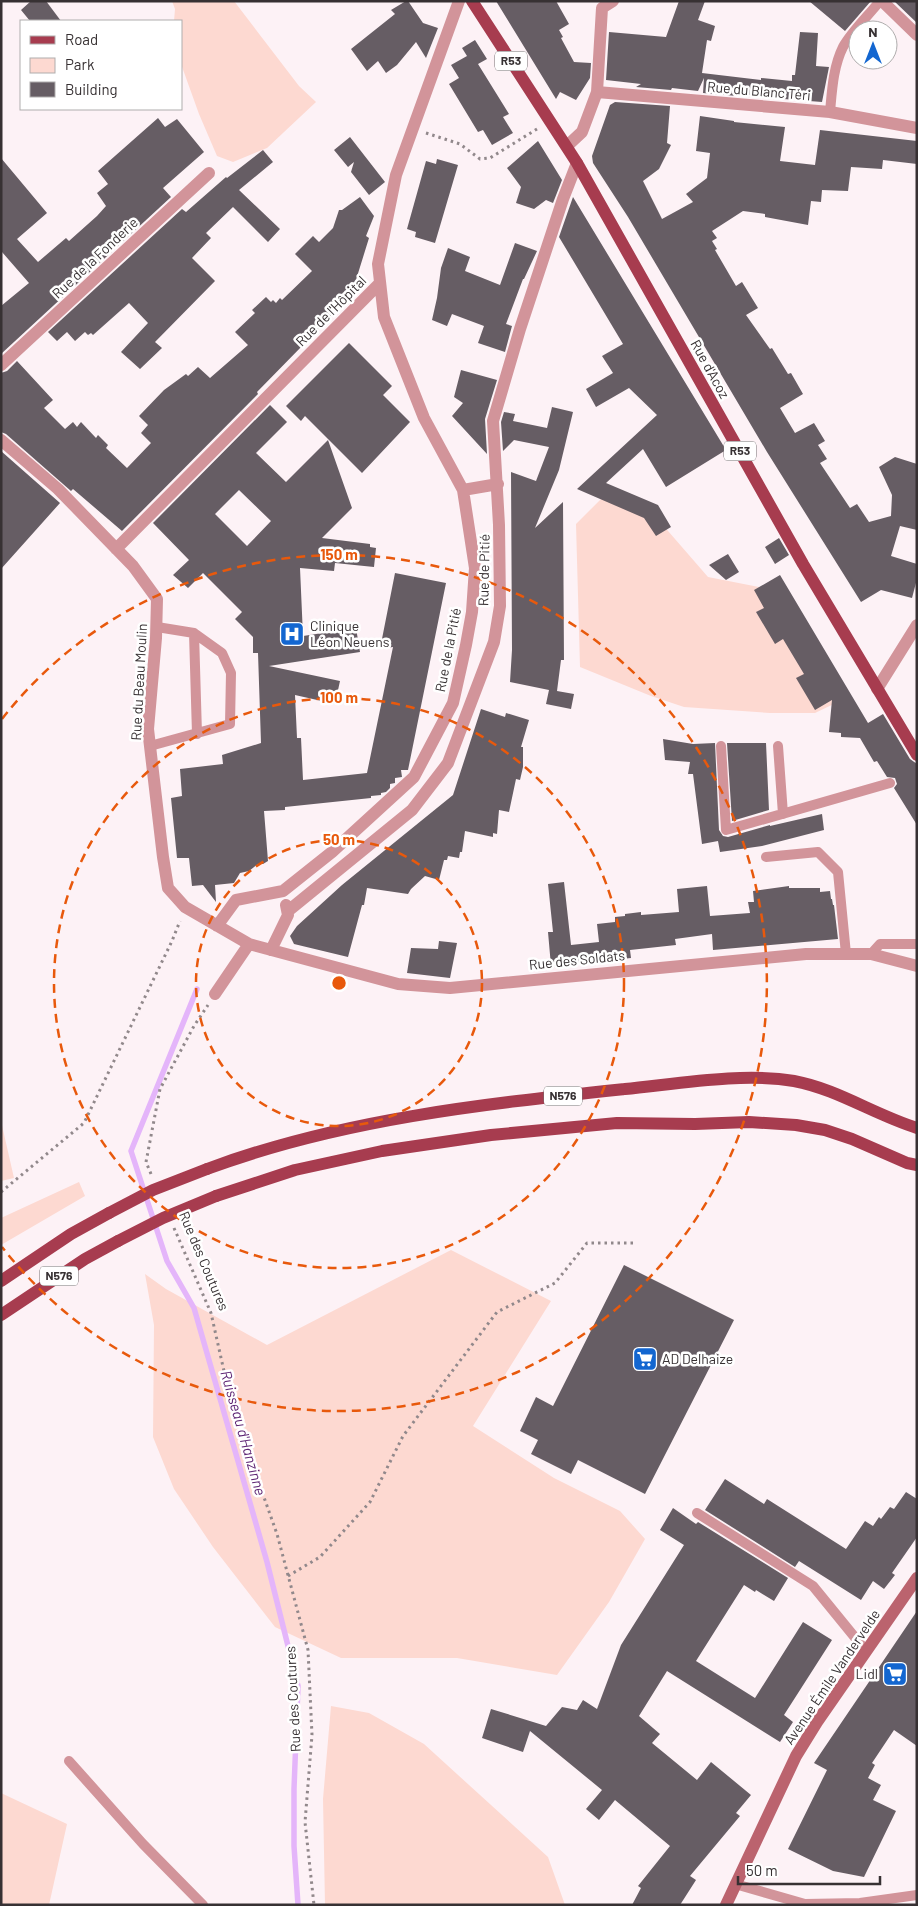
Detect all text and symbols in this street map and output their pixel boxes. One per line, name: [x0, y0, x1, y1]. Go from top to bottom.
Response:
legend: [20, 20, 182, 110]
north arrow: [848, 20, 898, 70]
text: N: [868, 23, 878, 40]
text: Road: [65, 30, 98, 48]
road number: R53: [495, 51, 527, 70]
text: Park: [65, 55, 95, 73]
street label: Rue du Blanc Tèri: [706, 77, 812, 104]
text: Building: [65, 80, 118, 98]
street label: Rue de la Fonderie: [48, 214, 141, 302]
street label: Rue de l'Hôpital: [292, 272, 369, 349]
street label: Rue d'Acoz: [687, 336, 733, 401]
road number: R53: [724, 442, 756, 461]
street label: Rue de Pitié: [474, 534, 493, 606]
text: 150 m: [320, 545, 358, 563]
street label: Rue de la Pitié: [431, 606, 464, 693]
place label: Clinique Léon Neuens: [310, 617, 390, 650]
hospital icon: Clinique Léon Neuens: [279, 621, 305, 647]
street label: Rue du Beau Moulin: [127, 623, 150, 741]
text: 100 m: [320, 688, 358, 706]
text: 50 m: [323, 830, 355, 848]
street label: Rue des Soldats: [528, 946, 626, 973]
centre of rings: [330, 974, 348, 992]
road number: N576: [544, 1086, 582, 1106]
street label: Rue des Coutures: [176, 1209, 233, 1313]
road number: N576: [40, 1266, 78, 1285]
supermarket icon: AD Delhaize: [632, 1346, 658, 1372]
place label: AD Delhaize: [662, 1350, 733, 1367]
water label: Ruisseau d'Hanzinne: [217, 1368, 270, 1498]
street label: Avenue Émile Vandervelde: [780, 1606, 883, 1748]
street label: Rue des Coutures: [281, 1645, 304, 1752]
supermarket icon: Lidl: [882, 1661, 908, 1687]
place label: Lidl: [856, 1665, 878, 1682]
scale bar: [738, 1854, 880, 1886]
text: 50 m: [746, 1861, 778, 1879]

